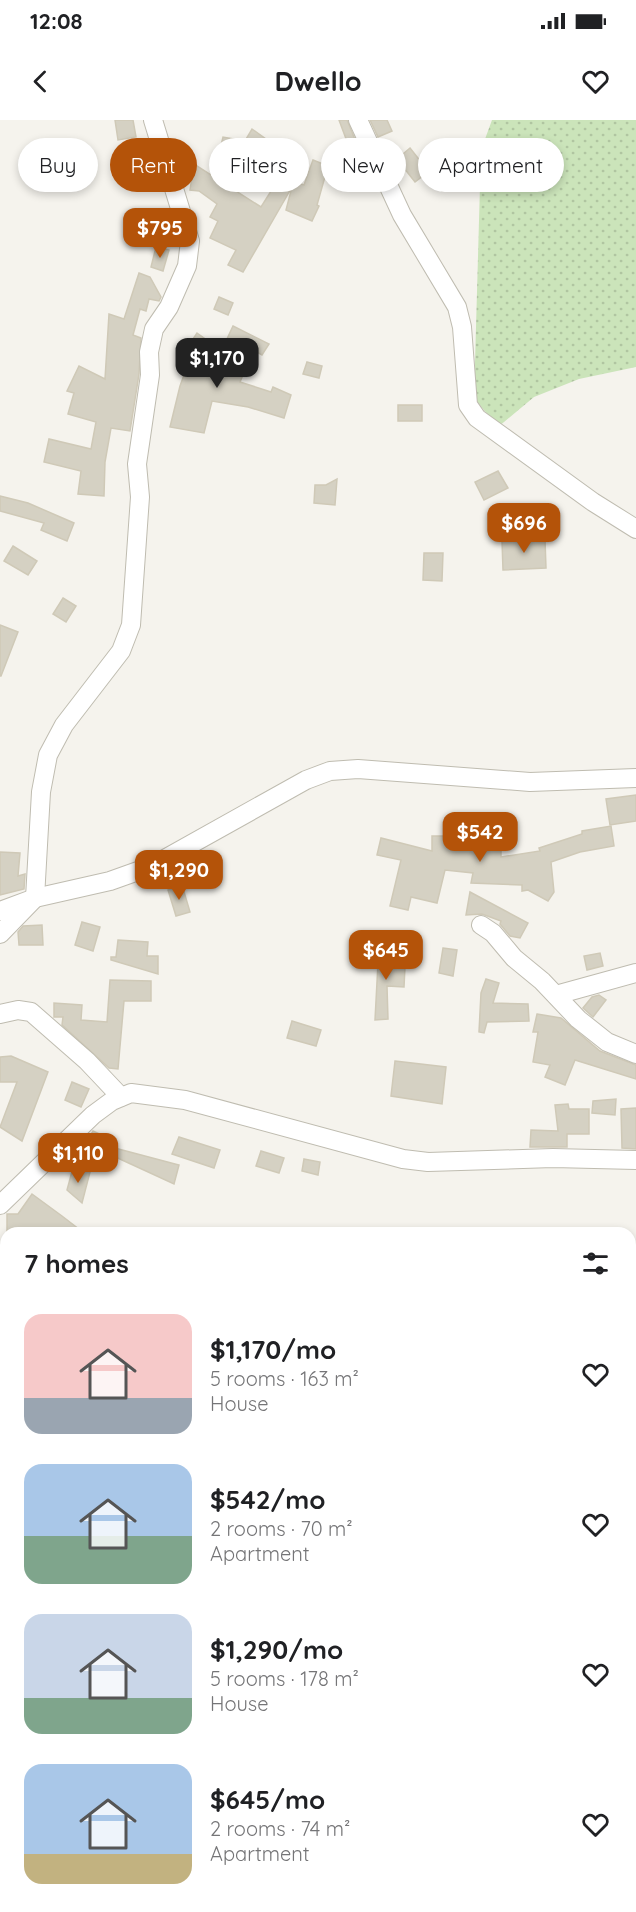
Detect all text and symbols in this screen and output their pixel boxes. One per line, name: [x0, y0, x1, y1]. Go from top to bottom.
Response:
text: 12:08: [30, 7, 83, 35]
text: Dwello: [274, 64, 362, 98]
icon: back: [24, 65, 57, 98]
icon: heart: [579, 65, 612, 98]
chip: Buy: [18, 138, 98, 192]
chip: Rent: [110, 138, 197, 192]
chip: Filters: [209, 138, 309, 192]
chip: New: [321, 138, 406, 192]
chip: Apartment: [418, 138, 564, 192]
pin: $795: [124, 208, 196, 259]
text: $795: [137, 215, 183, 240]
pin: $1,170: [168, 338, 266, 389]
text: $1,170: [190, 345, 244, 370]
pin: $696: [488, 503, 560, 554]
text: $696: [501, 510, 547, 535]
pin: $542: [444, 812, 516, 863]
text: $542: [457, 819, 503, 844]
pin: $1,290: [130, 850, 228, 901]
text: $1,290: [149, 857, 209, 882]
pin: $645: [350, 930, 422, 981]
text: $645: [363, 937, 409, 962]
pin: $1,110: [29, 1133, 127, 1184]
text: $1,110: [52, 1140, 104, 1165]
text: 7 homes: [24, 1247, 129, 1280]
icon: filters: [579, 1247, 612, 1280]
text: $1,170/mo: [210, 1333, 336, 1366]
icon: home: [72, 1338, 144, 1410]
icon: heart: [579, 1358, 612, 1391]
text: 5 rooms · 163 m²: [210, 1366, 359, 1391]
text: House: [210, 1391, 269, 1416]
text: $542/mo: [210, 1483, 326, 1516]
icon: home: [72, 1488, 144, 1560]
icon: heart: [579, 1508, 612, 1541]
text: 2 rooms · 70 m²: [210, 1516, 353, 1541]
text: Apartment: [210, 1541, 310, 1566]
text: $1,290/mo: [210, 1633, 343, 1666]
icon: home: [72, 1638, 144, 1710]
icon: heart: [579, 1658, 612, 1691]
text: 5 rooms · 178 m²: [210, 1666, 359, 1691]
text: House: [210, 1691, 269, 1716]
text: $645/mo: [210, 1783, 325, 1816]
icon: home: [72, 1788, 144, 1860]
icon: heart: [579, 1808, 612, 1841]
text: 2 rooms · 74 m²: [210, 1816, 350, 1841]
text: Apartment: [210, 1841, 310, 1866]

